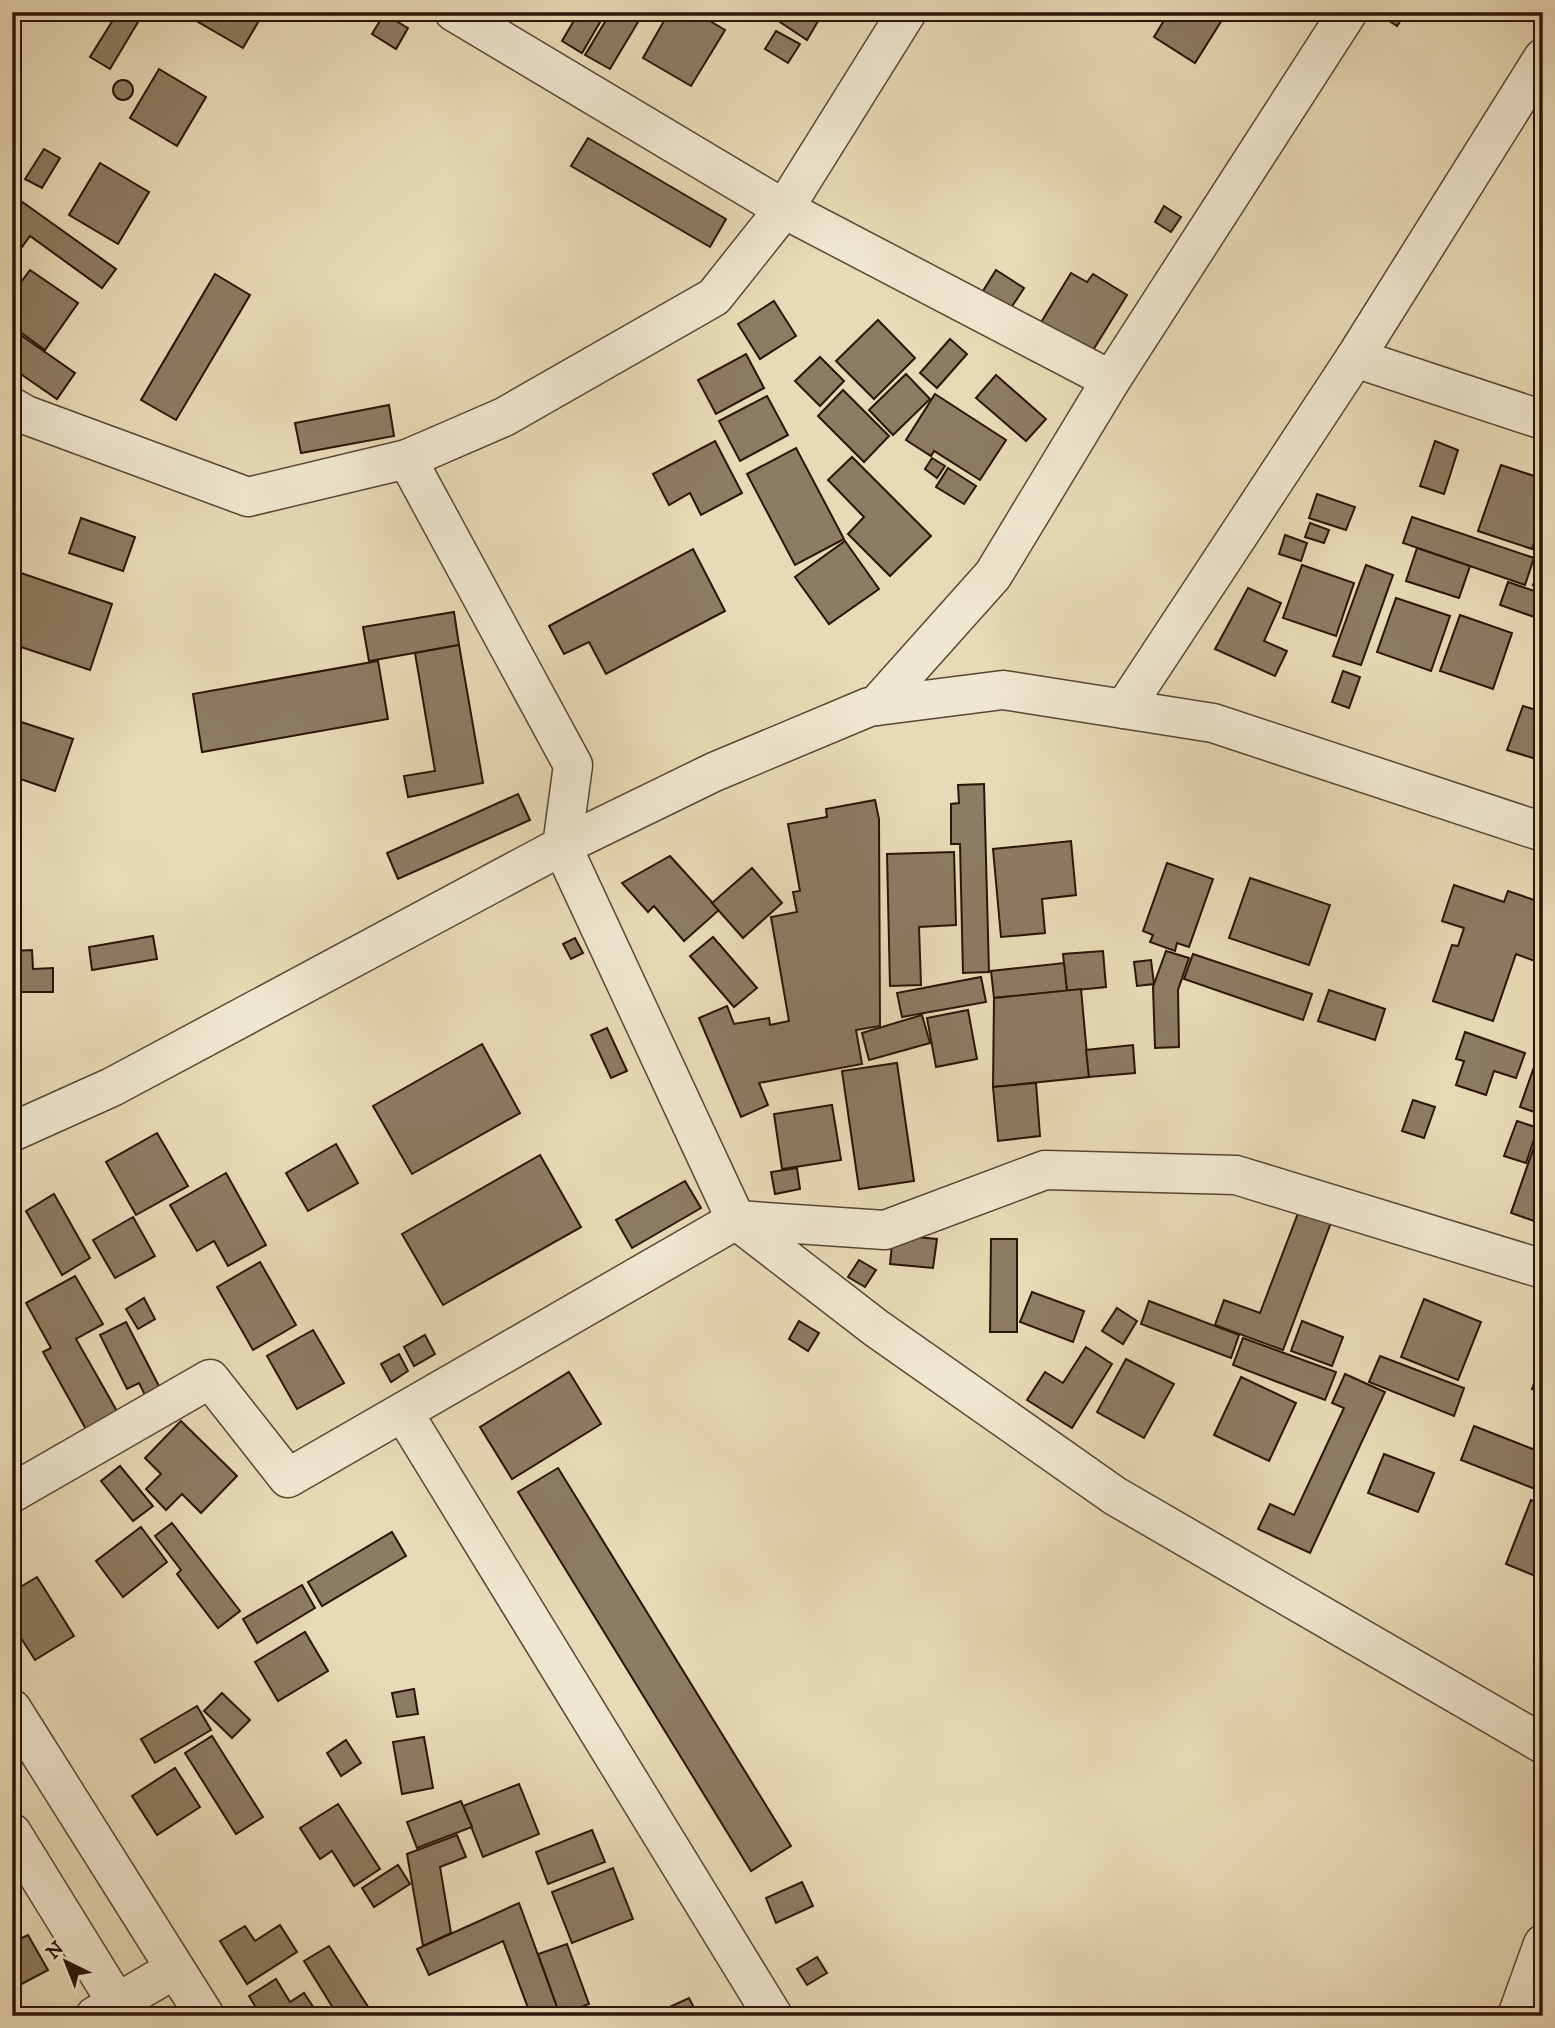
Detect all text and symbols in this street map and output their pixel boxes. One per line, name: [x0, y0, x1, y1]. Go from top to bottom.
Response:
north arrow: [32, 1926, 102, 1996]
text: N: [42, 1937, 69, 1964]

